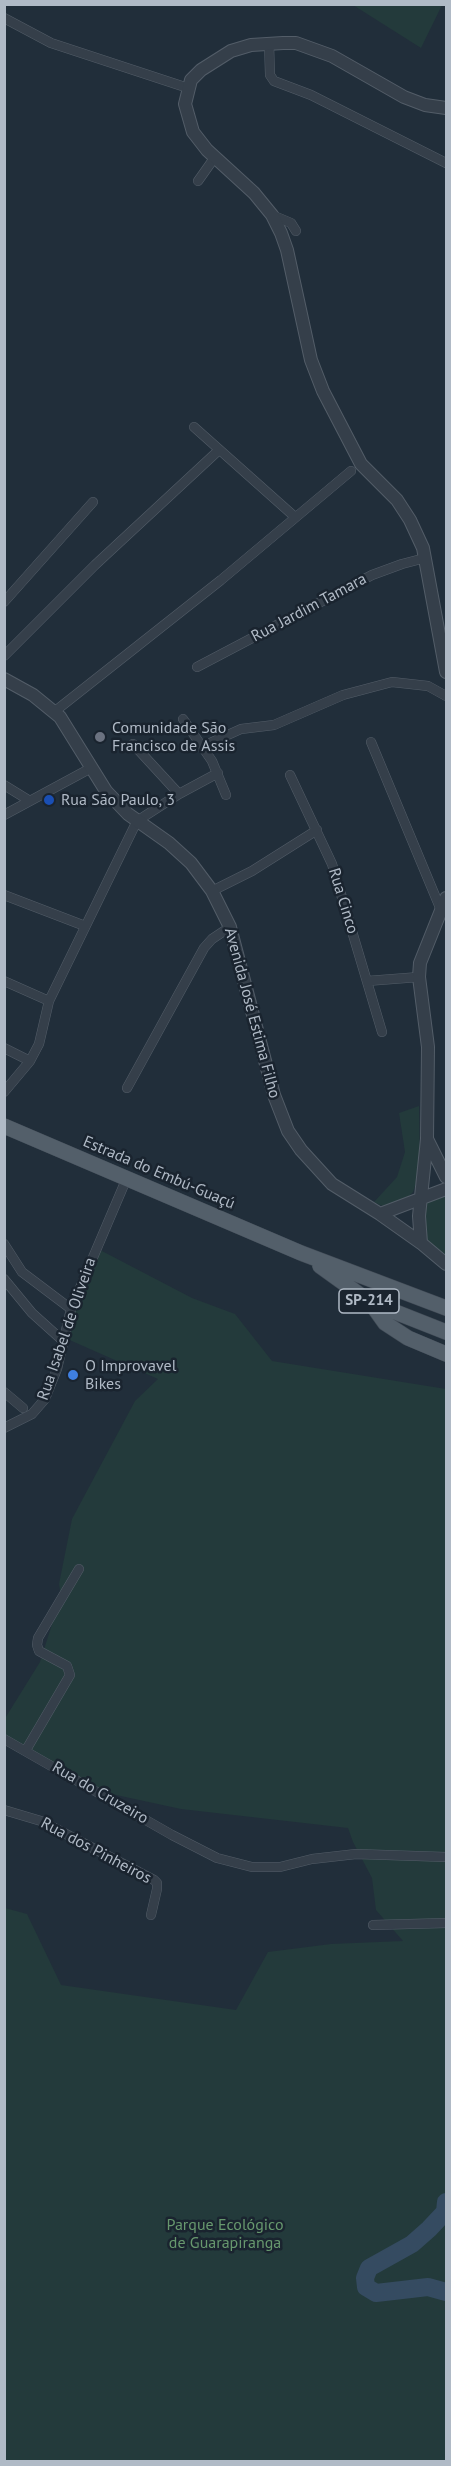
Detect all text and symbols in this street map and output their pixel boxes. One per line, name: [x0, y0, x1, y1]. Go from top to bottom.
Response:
street label: Rua Jardim Tamara: [248, 570, 370, 646]
place label: Comunidade São Francisco de Assis: [112, 718, 235, 756]
marker: Comunidade São Francisco de Assis: [93, 730, 107, 744]
place label: Rua São Paulo, 3: [61, 790, 175, 810]
marker: Rua São Paulo, 3: [42, 793, 56, 807]
street label: Rua Cinco: [324, 866, 362, 936]
street label: Avenida José Estima Filho: [220, 926, 284, 1100]
street label: Estrada do Embú-Guaçú: [80, 1132, 238, 1214]
street label: Rua Isabel de Oliveira: [34, 1255, 100, 1403]
road number: SP-214: [339, 1289, 399, 1313]
place label: O Improvavel Bikes: [85, 1356, 176, 1394]
marker: O Improvavel Bikes: [66, 1368, 80, 1382]
street label: Rua do Cruzeiro: [48, 1758, 152, 1828]
street label: Rua dos Pinheiros: [38, 1814, 154, 1888]
park label: Parque Ecológico de Guarapiranga: [167, 2215, 283, 2253]

